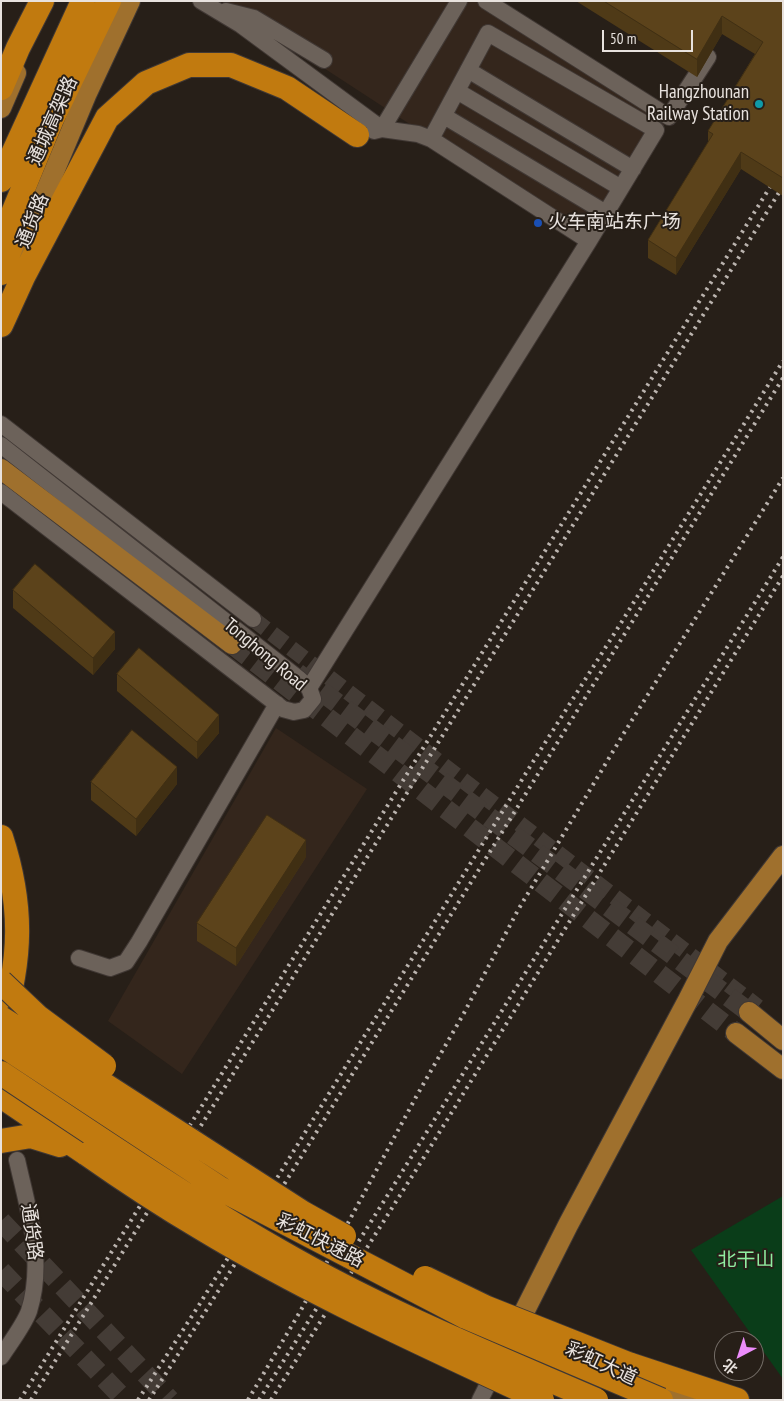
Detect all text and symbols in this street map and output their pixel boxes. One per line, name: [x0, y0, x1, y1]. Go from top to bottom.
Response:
scale bar: [604, 20, 695, 52]
text: 50 m: [610, 29, 636, 48]
street label: 通城高架路: [23, 73, 83, 169]
place label: Hangzhounan Railway Station: [647, 82, 749, 126]
marker: Hangzhounan Railway Station: [753, 98, 765, 110]
street label: 通货路: [12, 190, 54, 252]
place label: 火车南站东广场: [548, 212, 681, 234]
marker: 火车南站东广场: [532, 217, 544, 229]
street label: Tonghong Road: [219, 614, 311, 696]
street label: 通货路: [16, 1202, 46, 1262]
street label: 彩虹快速路: [273, 1209, 367, 1273]
park label: 北干山: [718, 1250, 774, 1272]
north arrow: [714, 1331, 764, 1381]
street label: 彩虹大道: [562, 1338, 640, 1390]
text: 北: [719, 1355, 741, 1378]

